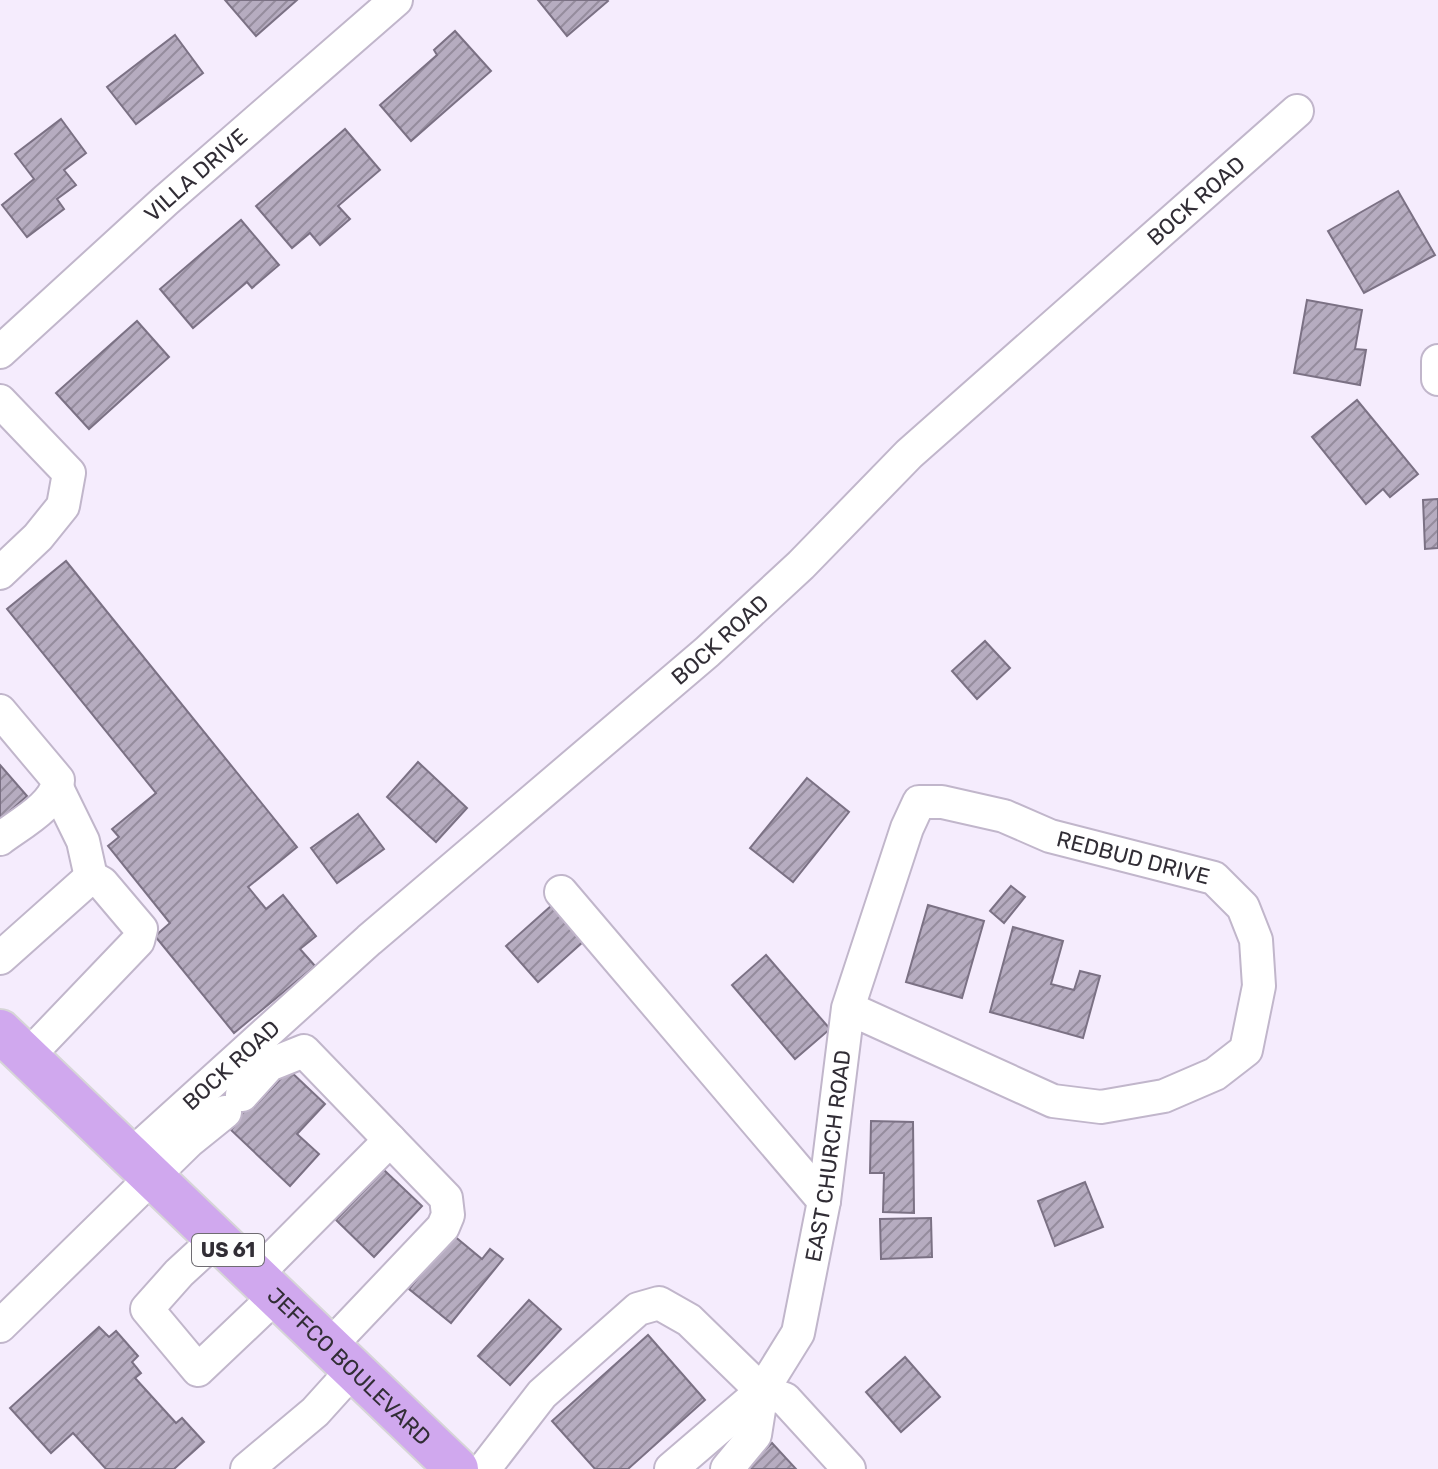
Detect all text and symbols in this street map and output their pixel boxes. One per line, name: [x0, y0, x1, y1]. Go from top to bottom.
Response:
street label: VILLA DRIVE: [138, 122, 253, 227]
street label: BOCK ROAD: [1141, 150, 1250, 251]
street label: BOCK ROAD: [666, 589, 774, 690]
street label: REDBUD DRIVE: [1054, 825, 1213, 890]
street label: BOCK ROAD: [177, 1014, 285, 1116]
street label: EAST CHURCH ROAD: [799, 1048, 856, 1264]
road number: US 61: [192, 1234, 264, 1266]
street label: JEFFCO BOULEVARD: [262, 1281, 437, 1450]

